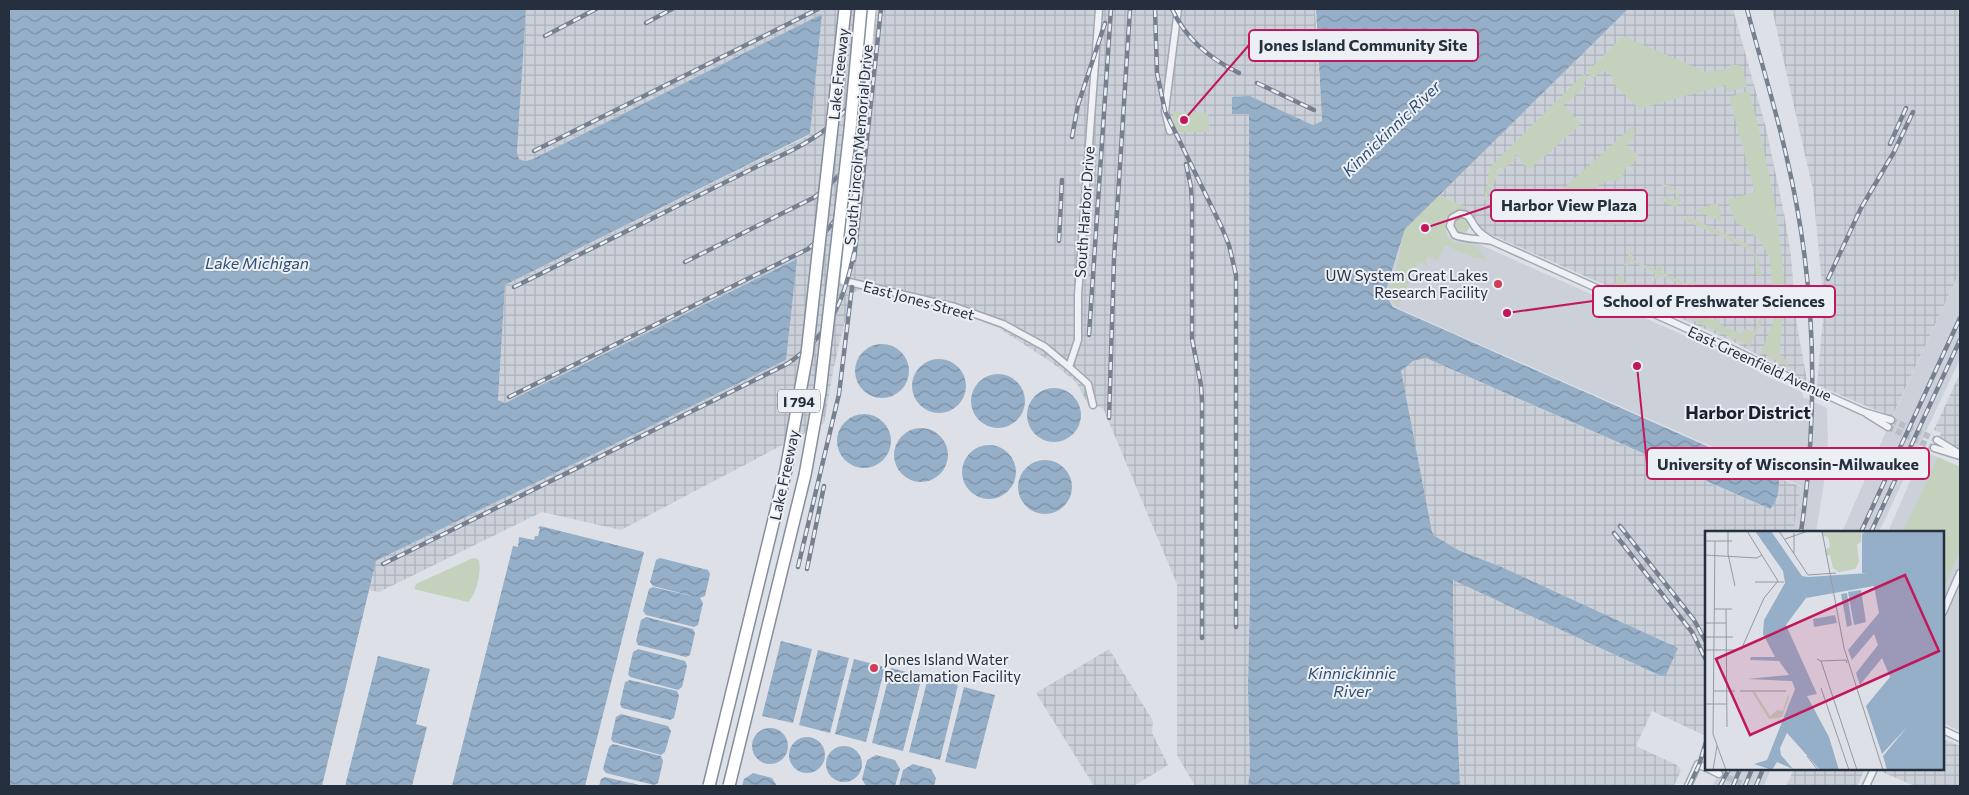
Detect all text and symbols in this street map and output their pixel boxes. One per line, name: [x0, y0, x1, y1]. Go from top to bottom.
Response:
street label: Lake Freeway: [824, 27, 852, 121]
callout: Jones Island Community Site: [1249, 30, 1478, 61]
text: Jones Island Community Site: [1259, 35, 1467, 54]
street label: South Lincoln Memorial Drive: [840, 44, 876, 246]
water label: Kinnickinnic River: [1338, 76, 1444, 180]
street label: South Harbor Drive: [1070, 146, 1098, 278]
callout: Harbor View Plaza: [1491, 190, 1647, 221]
text: Harbor View Plaza: [1501, 195, 1637, 214]
water label: Lake Michigan: [205, 253, 309, 272]
place label: UW System Great Lakes Research Facility: [1326, 266, 1488, 301]
street label: East Jones Street: [861, 276, 977, 324]
marker: UW System Great Lakes Research Facility: [1492, 278, 1504, 290]
callout: School of Freshwater Sciences: [1593, 286, 1835, 317]
text: School of Freshwater Sciences: [1603, 291, 1825, 310]
street label: East Greenfield Avenue: [1685, 322, 1835, 404]
road number: I 794: [778, 390, 820, 412]
district label: Harbor District: [1685, 401, 1811, 423]
street label: Lake Freeway: [766, 428, 802, 522]
callout: University of Wisconsin-Milwaukee: [1647, 448, 1929, 479]
text: University of Wisconsin-Milwaukee: [1657, 454, 1919, 473]
inset map: [1705, 531, 1944, 770]
place label: Jones Island Water Reclamation Facility: [884, 650, 1021, 685]
marker: Jones Island Water Reclamation Facility: [868, 662, 880, 674]
water label: Kinnickinnic River: [1308, 663, 1396, 700]

